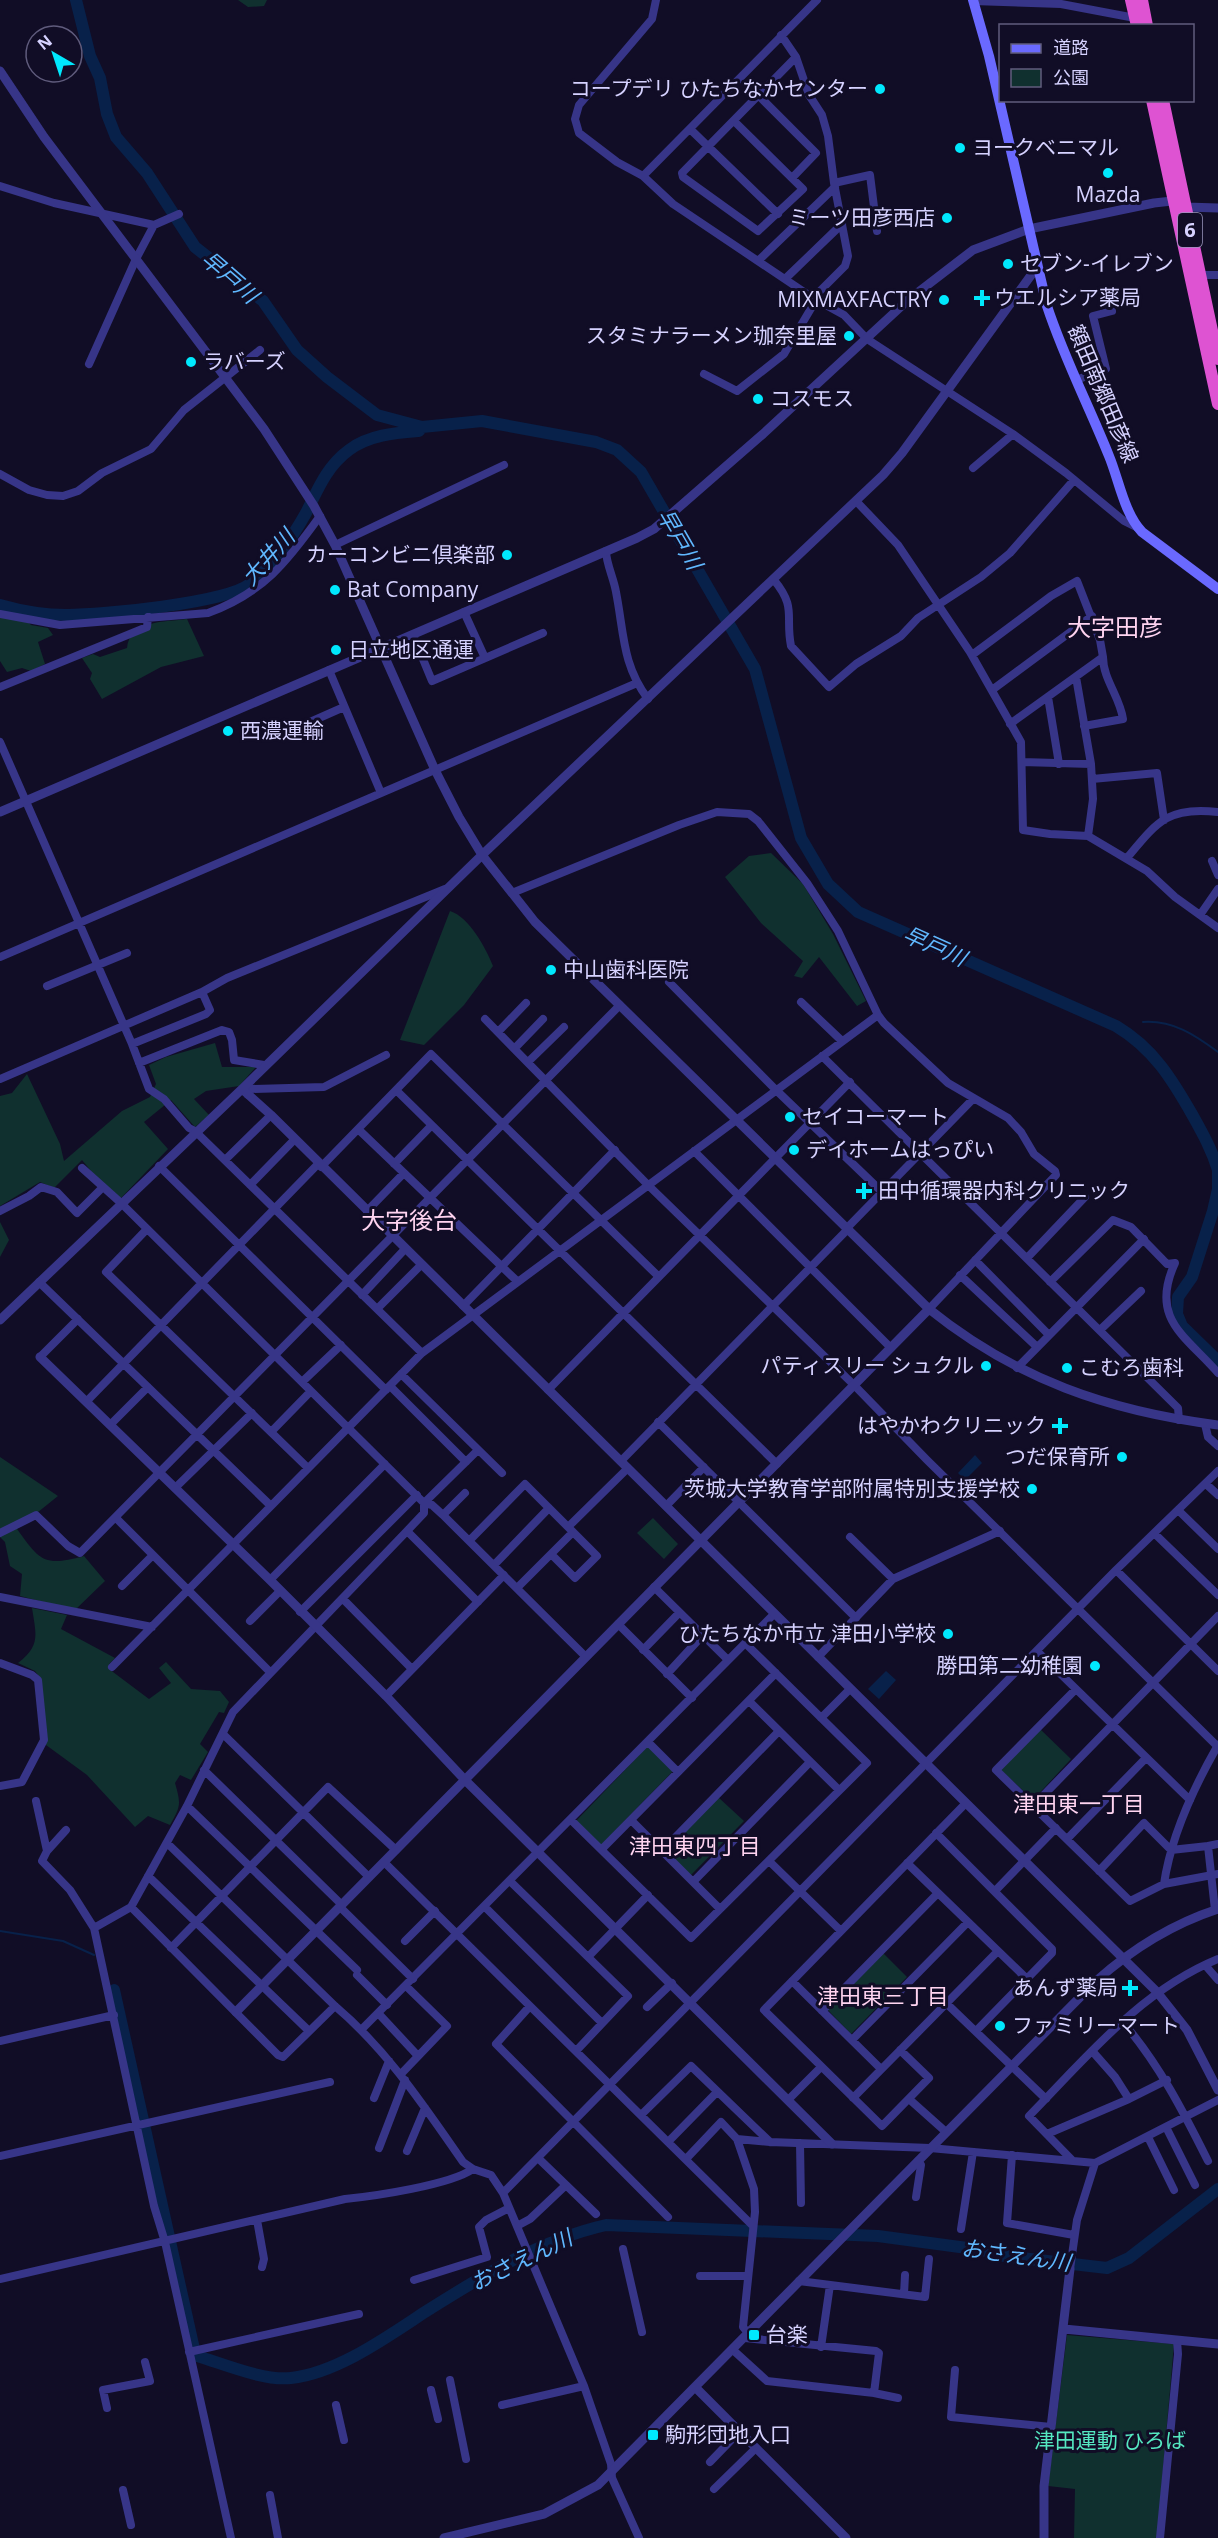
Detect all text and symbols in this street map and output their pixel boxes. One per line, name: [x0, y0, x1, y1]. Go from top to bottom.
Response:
north arrow: [24, 24, 84, 84]
legend: [999, 24, 1194, 102]
text: N: [33, 30, 57, 55]
text: 道路: [1053, 35, 1089, 59]
text: 公園: [1053, 65, 1089, 89]
place label: コープデリ ひたちなかセンター: [570, 74, 868, 102]
marker: コープデリ ひたちなかセンター: [873, 82, 887, 96]
place label: ヨークベニマル: [972, 133, 1119, 161]
marker: ヨークベニマル: [953, 141, 967, 155]
marker: Mazda: [1101, 166, 1115, 180]
place label: Mazda: [1076, 180, 1140, 208]
place label: ミーツ田彦西店: [788, 203, 935, 231]
marker: ミーツ田彦西店: [940, 211, 954, 225]
road number: 6: [1178, 213, 1202, 247]
water label: 早戸川: [196, 243, 267, 311]
place label: セブン-イレブン: [1020, 249, 1174, 277]
marker: セブン-イレブン: [1001, 257, 1015, 271]
place label: ウエルシア薬局: [994, 283, 1141, 311]
place label: MIXMAXFACTRY: [777, 285, 932, 313]
marker: ウエルシア薬局: [975, 291, 989, 305]
marker: MIXMAXFACTRY: [937, 293, 951, 307]
street label: 額田南郷田彦線: [1062, 320, 1146, 467]
place label: スタミナラーメン珈奈里屋: [586, 321, 837, 349]
marker: スタミナラーメン珈奈里屋: [842, 329, 856, 343]
place label: ラバーズ: [203, 347, 286, 375]
marker: ラバーズ: [184, 355, 198, 369]
place label: コスモス: [770, 384, 854, 412]
marker: コスモス: [751, 392, 765, 406]
water label: 早戸川: [651, 502, 711, 576]
water label: 大井川: [234, 520, 302, 591]
place label: カーコンビニ倶楽部: [306, 540, 495, 568]
marker: カーコンビニ倶楽部: [500, 548, 514, 562]
place label: Bat Company: [347, 575, 479, 603]
marker: Bat Company: [328, 583, 342, 597]
district label: 大字田彦: [1067, 610, 1163, 643]
place label: 日立地区通運: [348, 635, 474, 663]
marker: 日立地区通運: [329, 643, 343, 657]
place label: 西濃運輸: [240, 716, 324, 744]
marker: 西濃運輸: [221, 724, 235, 738]
water label: 早戸川: [899, 918, 973, 973]
place label: 中山歯科医院: [563, 955, 689, 983]
marker: 中山歯科医院: [544, 963, 558, 977]
place label: セイコーマート: [802, 1102, 949, 1130]
marker: セイコーマート: [783, 1110, 797, 1124]
place label: デイホームはっぴい: [806, 1135, 994, 1163]
marker: デイホームはっぴい: [787, 1143, 801, 1157]
place label: 田中循環器内科クリニック: [878, 1176, 1130, 1204]
marker: 田中循環器内科クリニック: [855, 1182, 873, 1200]
district label: 大字後台: [361, 1203, 457, 1236]
place label: パティスリー シュクル: [760, 1351, 974, 1379]
place label: こむろ歯科: [1079, 1353, 1184, 1381]
marker: パティスリー シュクル: [979, 1359, 993, 1373]
marker: こむろ歯科: [1060, 1361, 1074, 1375]
place label: はやかわクリニック: [857, 1411, 1046, 1439]
marker: はやかわクリニック: [1051, 1417, 1069, 1435]
place label: つだ保育所: [1005, 1442, 1110, 1470]
marker: つだ保育所: [1115, 1450, 1129, 1464]
place label: 茨城大学教育学部附属特別支援学校: [684, 1474, 1020, 1502]
marker: 茨城大学教育学部附属特別支援学校: [1025, 1482, 1039, 1496]
place label: ひたちなか市立 津田小学校: [679, 1619, 936, 1647]
marker: ひたちなか市立 津田小学校: [941, 1627, 955, 1641]
place label: 勝田第二幼稚園: [936, 1651, 1083, 1679]
marker: 勝田第二幼稚園: [1088, 1659, 1102, 1673]
district label: 津田東一丁目: [1013, 1788, 1145, 1818]
district label: 津田東四丁目: [629, 1830, 761, 1860]
place label: あんず薬局: [1013, 1973, 1118, 2001]
district label: 津田東三丁目: [817, 1980, 949, 2010]
marker: あんず薬局: [1123, 1981, 1137, 1995]
place label: ファミリーマート: [1012, 2011, 1180, 2039]
marker: ファミリーマート: [993, 2019, 1007, 2033]
water label: おさえん川: [465, 2221, 578, 2297]
water label: おさえん川: [960, 2232, 1075, 2277]
place label: 台楽: [766, 2320, 808, 2348]
marker: 台楽: [747, 2328, 761, 2342]
place label: 駒形団地入口: [665, 2420, 791, 2448]
park label: 津田運動 ひろば: [1034, 2426, 1186, 2454]
marker: 駒形団地入口: [646, 2428, 660, 2442]

